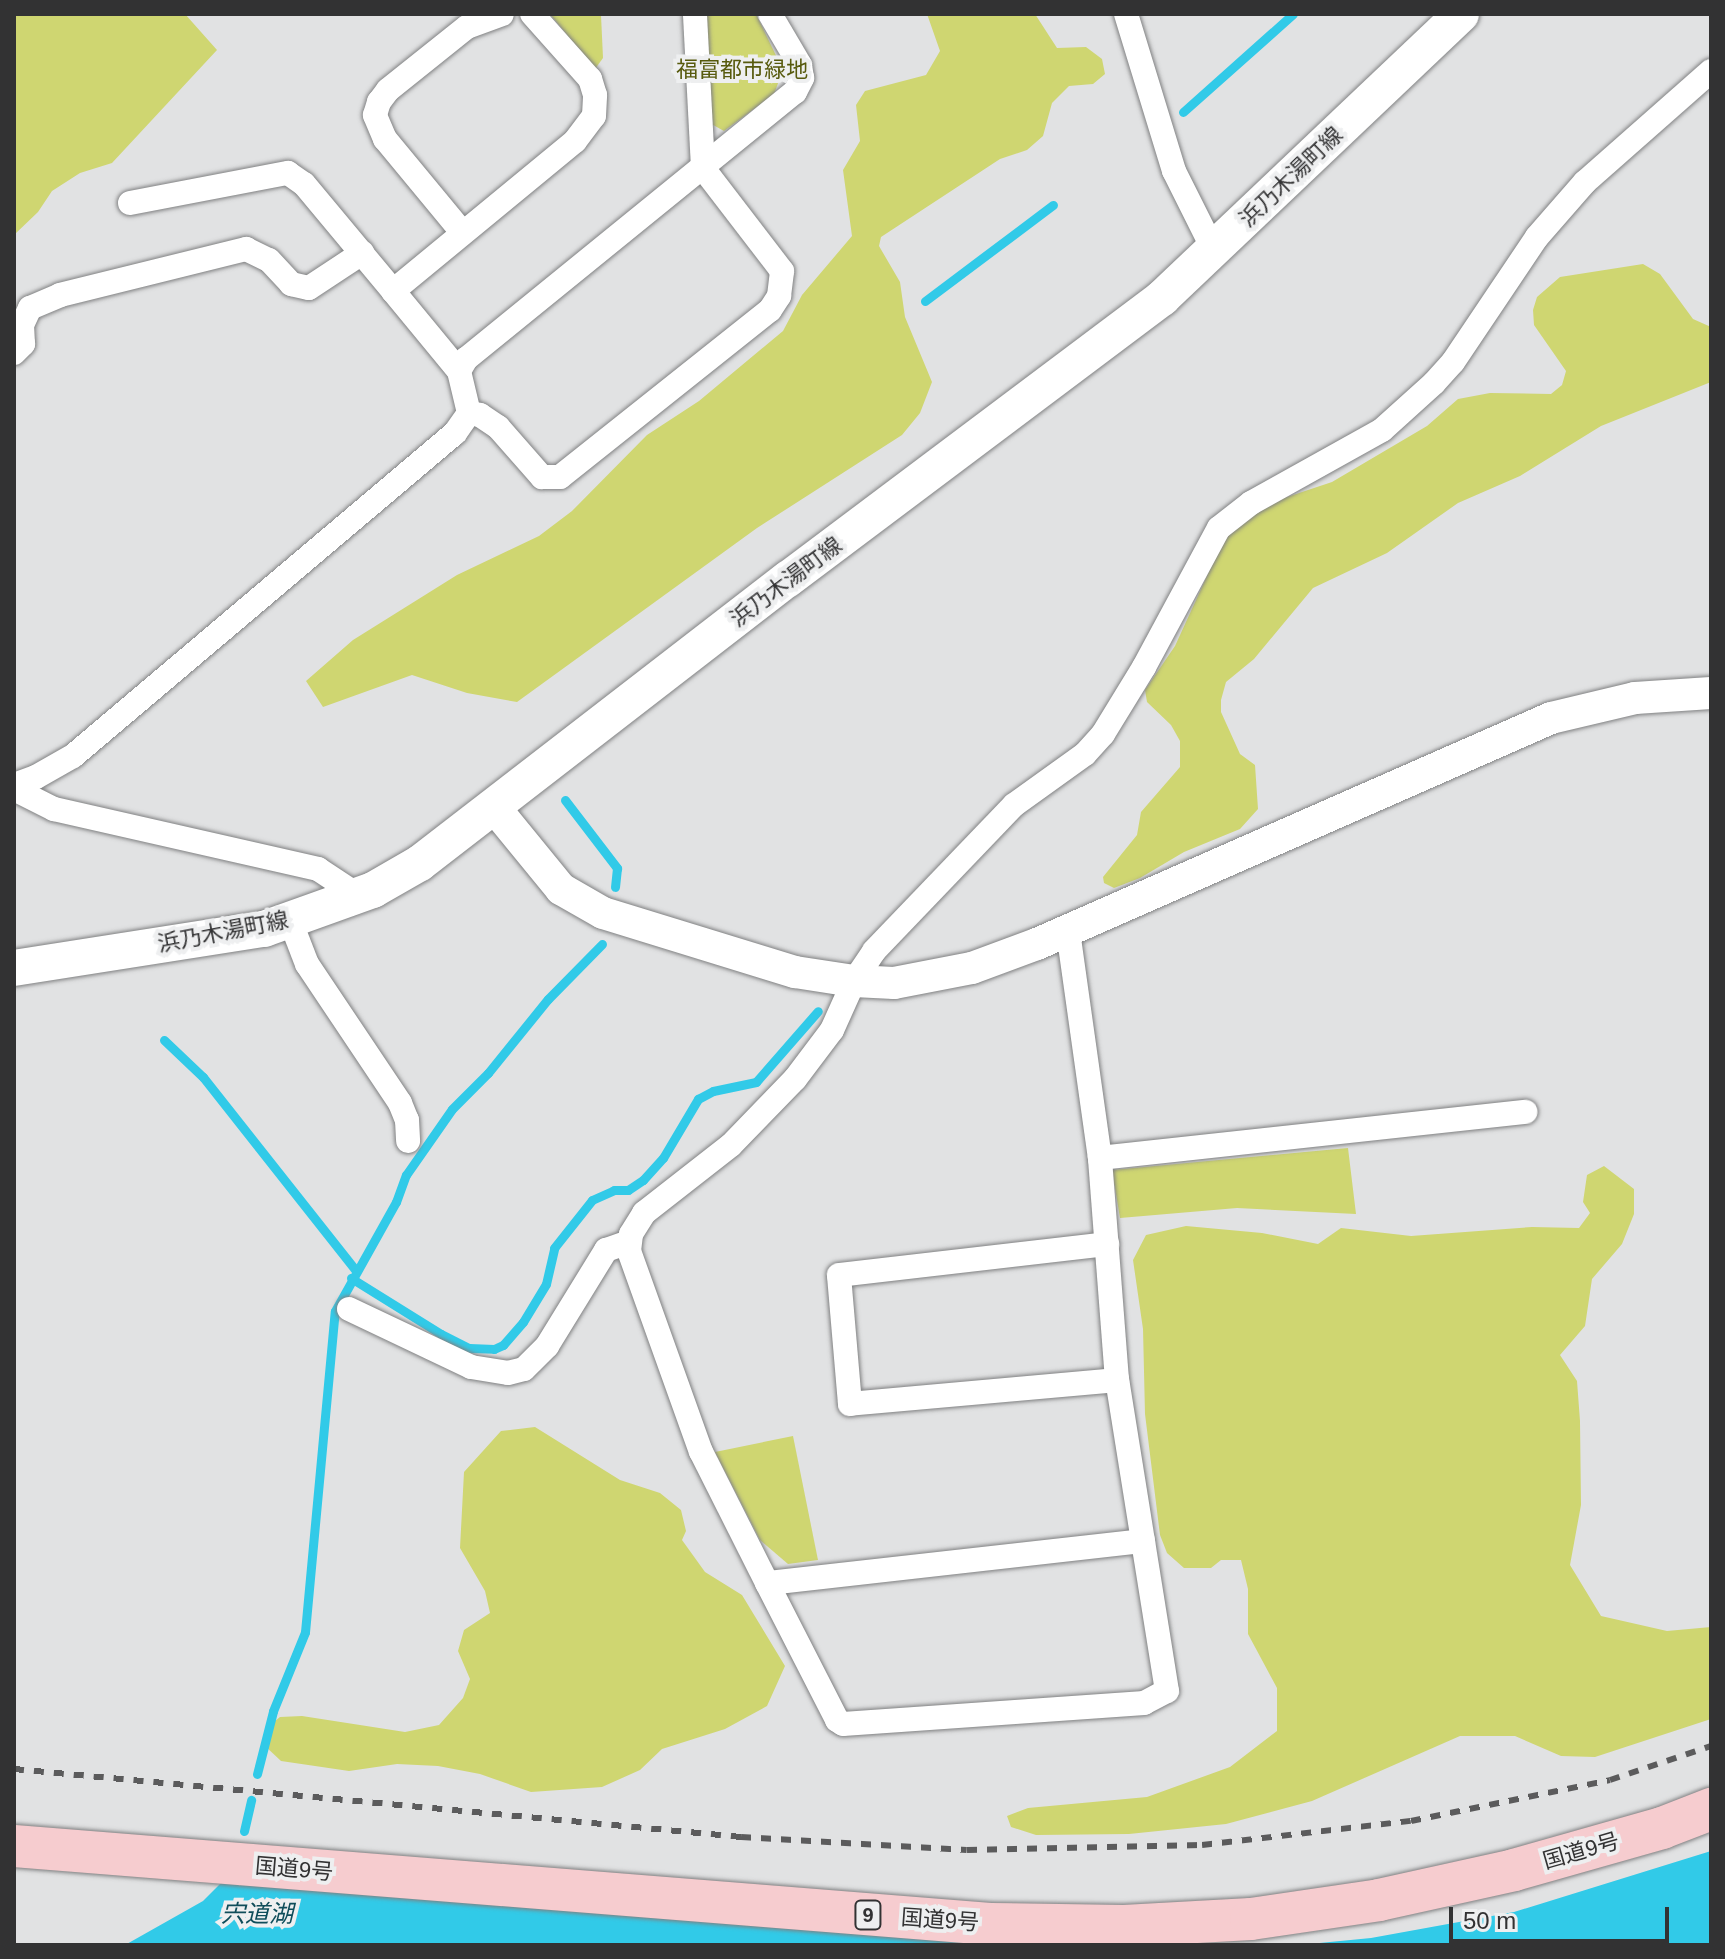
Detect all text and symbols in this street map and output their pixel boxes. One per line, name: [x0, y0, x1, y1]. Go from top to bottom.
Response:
park label: 福富都市緑地: [676, 57, 808, 83]
street label: 浜乃木湯町線: [1234, 122, 1348, 232]
street label: 浜乃木湯町線: [725, 532, 847, 632]
street label: 浜乃木湯町線: [156, 906, 290, 958]
street label: 国道9号: [1540, 1828, 1622, 1874]
street label: 国道9号: [254, 1852, 334, 1886]
scale bar: [1453, 1891, 1673, 1941]
road number: 9: [854, 1899, 882, 1931]
water label: 宍道湖: [221, 1900, 293, 1928]
street label: 国道9号: [900, 1904, 980, 1936]
text: 50 m: [1463, 1907, 1516, 1934]

